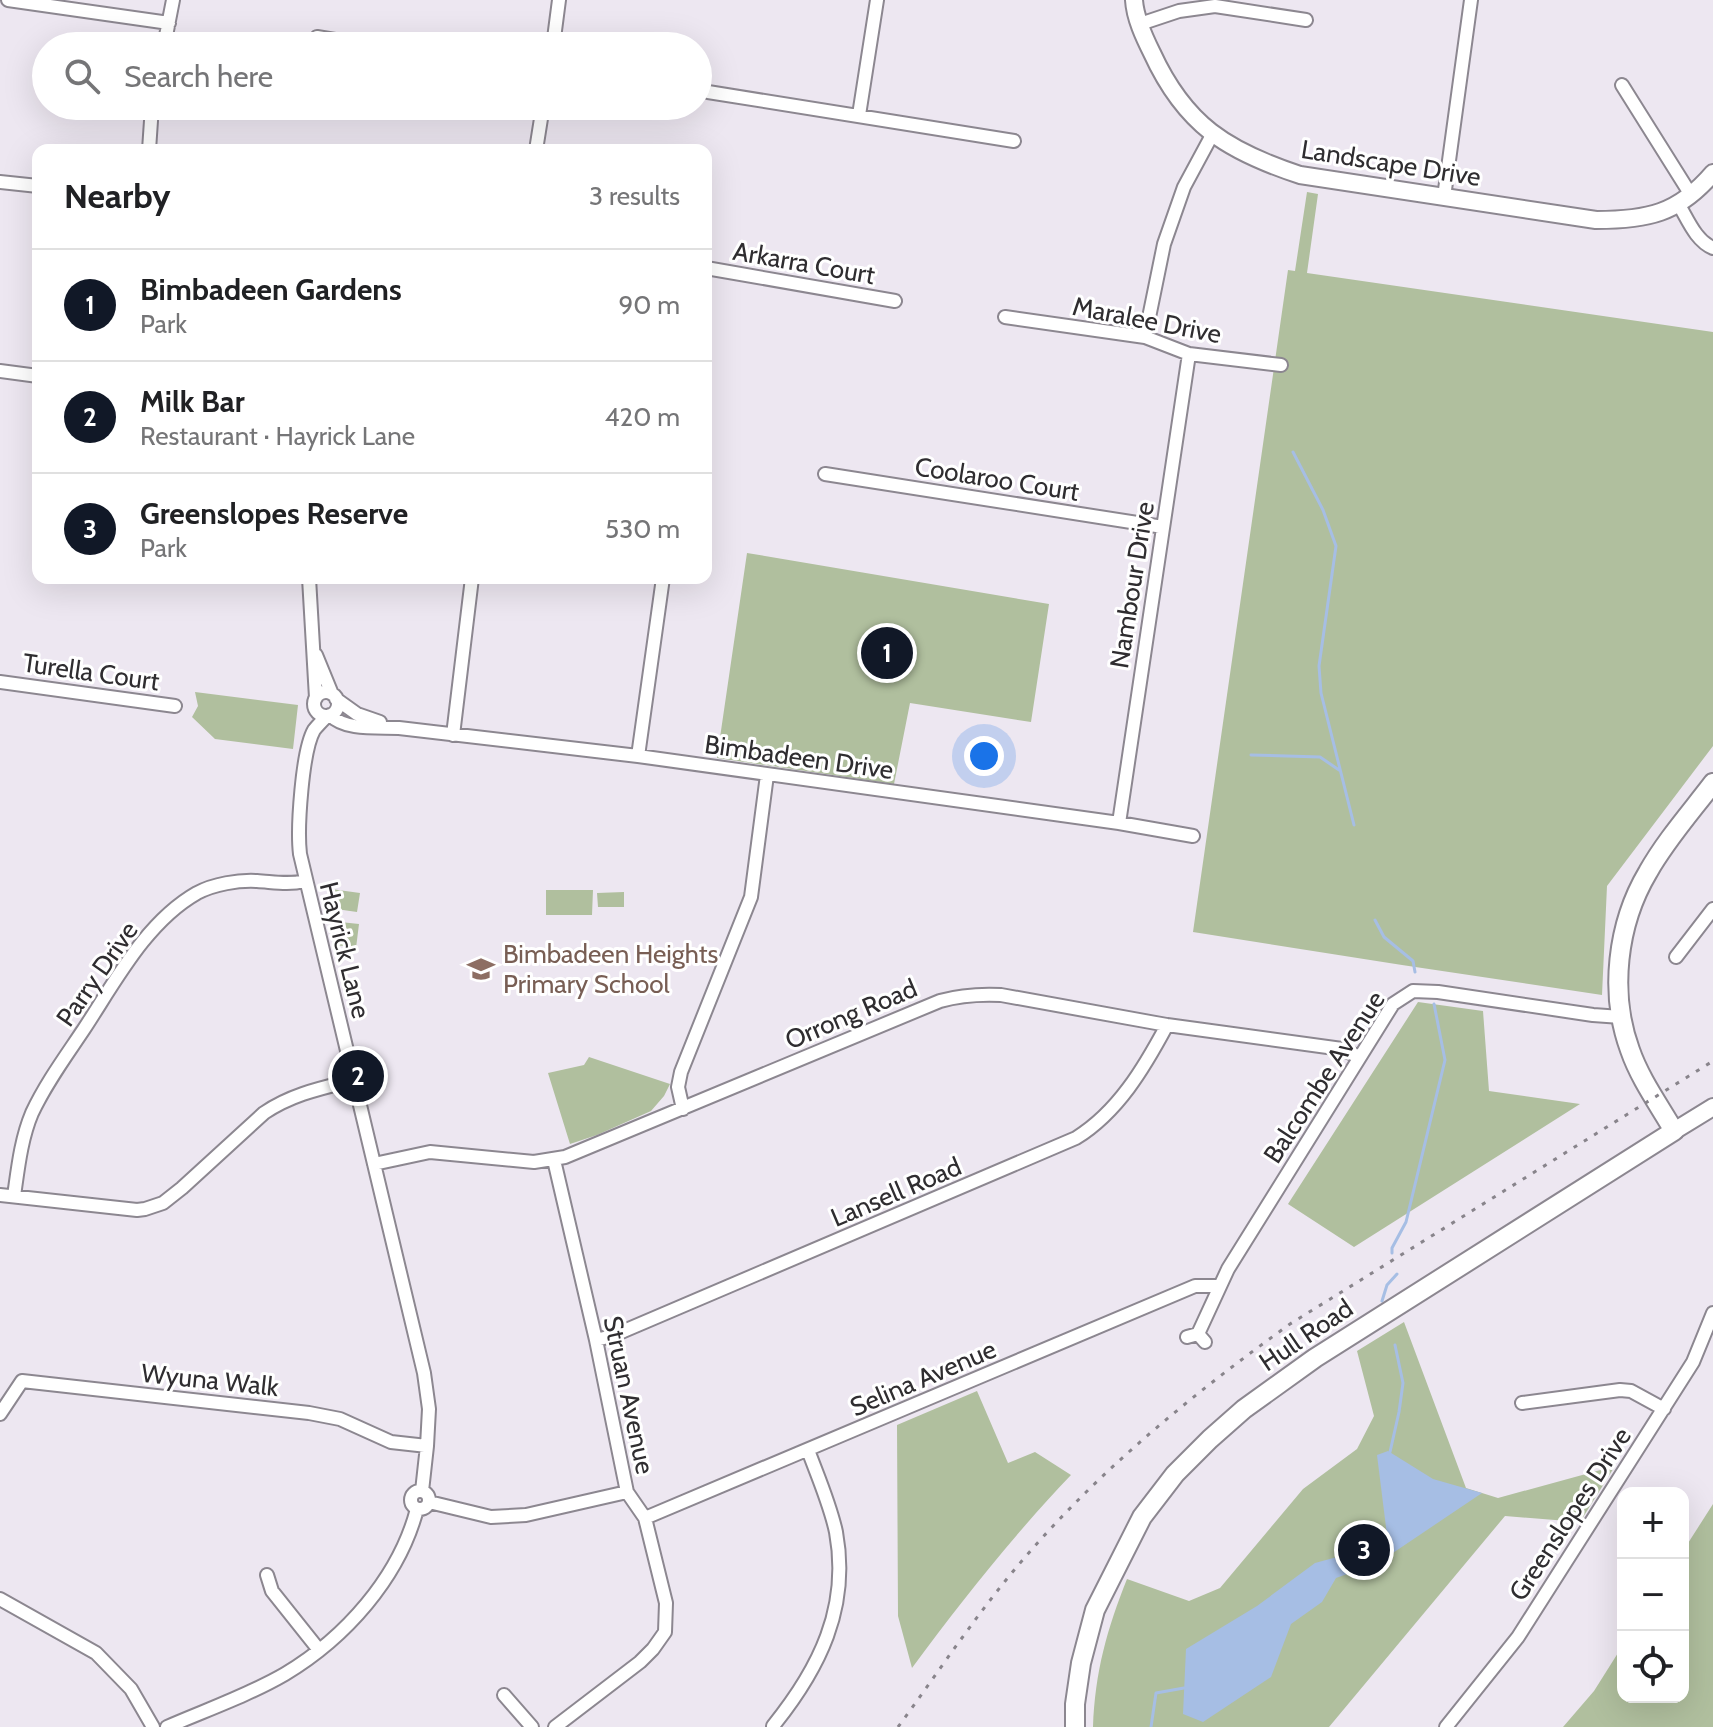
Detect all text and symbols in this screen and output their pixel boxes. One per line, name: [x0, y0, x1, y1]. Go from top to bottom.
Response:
search box: [32, 32, 712, 120]
icon: search: [60, 54, 104, 98]
text: Search here: [124, 58, 273, 95]
street label: Landscape Drive: [1299, 133, 1483, 193]
text: Nearby: [64, 175, 171, 217]
text: 3 results: [589, 180, 680, 212]
street label: Arkarra Court: [731, 235, 878, 291]
text: Bimbadeen Gardens: [140, 271, 402, 308]
text: 1: [85, 289, 95, 321]
text: 90 m: [618, 289, 680, 321]
street label: Maralee Drive: [1070, 290, 1224, 350]
text: Park: [140, 308, 187, 340]
text: Milk Bar: [140, 383, 245, 420]
text: 2: [83, 401, 97, 433]
text: 420 m: [605, 401, 680, 433]
text: Restaurant · Hayrick Lane: [140, 420, 415, 452]
street label: Coolaroo Court: [913, 450, 1082, 508]
text: Greenslopes Reserve: [140, 495, 408, 532]
street label: Nambour Drive: [1103, 499, 1161, 671]
text: 3: [83, 513, 97, 545]
text: 530 m: [605, 513, 680, 545]
text: Park: [140, 532, 187, 564]
pin: 1: [861, 623, 913, 683]
street label: Turella Court: [21, 647, 162, 697]
street label: Bimbadeen Drive: [703, 728, 895, 786]
your location: [964, 736, 1004, 776]
street label: Hayrick Lane: [313, 878, 377, 1022]
street label: Parry Drive: [49, 915, 145, 1033]
place label: Bimbadeen Heights Primary School: [503, 938, 718, 1000]
school or university icon: Bimbadeen Heights Primary School: [466, 954, 496, 984]
street label: Orrong Road: [780, 972, 922, 1056]
street label: Balcombe Avenue: [1256, 985, 1392, 1169]
pin: 2: [332, 1046, 384, 1106]
street label: Lansell Road: [826, 1150, 966, 1234]
street label: Hull Road: [1253, 1292, 1359, 1378]
street label: Struan Avenue: [597, 1313, 661, 1477]
street label: Selina Avenue: [845, 1333, 1001, 1423]
street label: Wyuna Walk: [140, 1357, 281, 1403]
street label: Greenslopes Drive: [1502, 1421, 1638, 1607]
map controls: [1617, 1487, 1689, 1703]
button: +: [1617, 1487, 1689, 1559]
pin: 3: [1338, 1520, 1390, 1580]
button: −: [1617, 1559, 1689, 1631]
button: locate: [1617, 1631, 1689, 1703]

